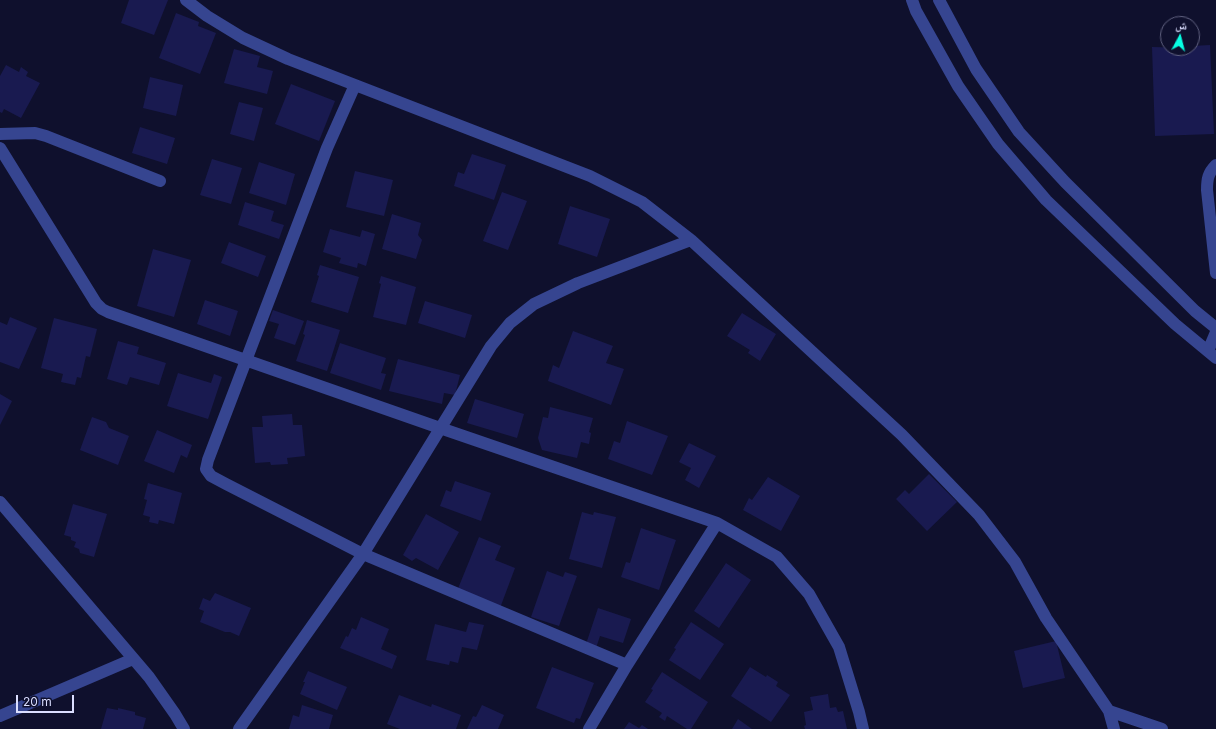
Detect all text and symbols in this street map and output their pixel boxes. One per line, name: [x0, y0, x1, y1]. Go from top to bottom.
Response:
north arrow: [1160, 16, 1200, 56]
text: ش: [1175, 17, 1188, 33]
scale bar: [18, 687, 76, 713]
text: 20 m: [23, 694, 52, 709]

